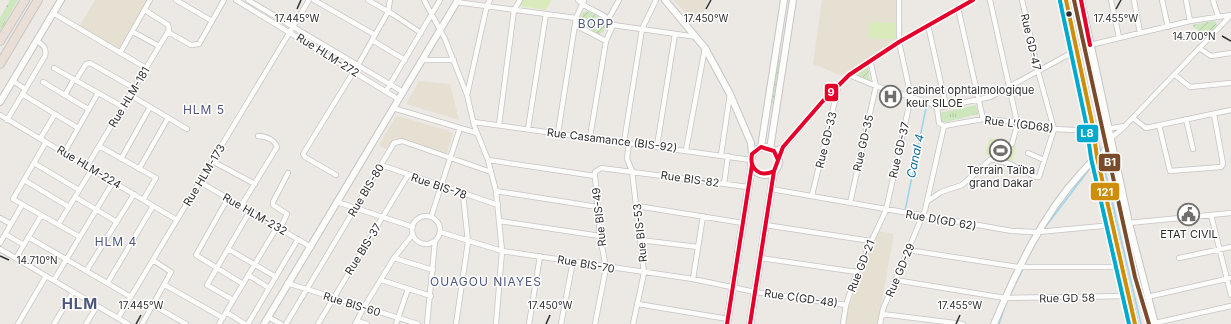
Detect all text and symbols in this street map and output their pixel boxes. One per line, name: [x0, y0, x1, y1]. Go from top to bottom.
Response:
unlabelled marker: [1064, 9, 1074, 19]
text: 17.445°W: [275, 12, 320, 24]
text: 17.450°W: [684, 12, 728, 24]
street label: Rue GD-47: [1018, 12, 1044, 72]
text: 17.455°W: [1094, 12, 1138, 24]
district label: BOPP: [578, 16, 614, 31]
street label: Rue HLM-272: [294, 30, 362, 80]
text: 14.700°N: [1172, 30, 1216, 42]
street label: Rue HLM-181: [105, 64, 153, 130]
line badge: 9: [824, 83, 839, 102]
hospital icon: cabinet ophtalmologique keur SILOE: [877, 83, 903, 109]
place label: cabinet ophtalmologique keur SILOE: [906, 83, 1034, 110]
text: 9: [827, 85, 835, 99]
district label: HLM 5: [183, 102, 225, 117]
street label: Rue GD-33: [812, 110, 840, 170]
street label: Rue GD-35: [850, 113, 876, 173]
street label: Rue L'(GD68): [984, 113, 1054, 135]
street label: Rue GD-37: [886, 121, 912, 179]
line badge: L8: [1076, 124, 1099, 143]
street label: Rue Casamance (BIS-92): [546, 125, 678, 155]
text: L8: [1080, 126, 1094, 140]
water label: Canal 4: [903, 133, 927, 179]
sports icon: Terrain Taïba grand Dakar: [988, 137, 1014, 163]
street label: Rue HLM-173: [180, 141, 228, 209]
street label: Rue HLM-224: [54, 142, 124, 192]
line badge: B1: [1098, 153, 1121, 172]
text: B1: [1104, 155, 1116, 169]
street label: Rue BIS-80: [345, 161, 387, 219]
place label: Terrain Taïba grand Dakar: [967, 163, 1035, 190]
street label: Rue BIS-82: [660, 168, 720, 190]
street label: Rue BIS-78: [409, 170, 469, 202]
line badge: 121: [1090, 182, 1120, 201]
text: 121: [1097, 185, 1113, 199]
street label: Rue BIS-49: [589, 187, 609, 247]
street label: Rue HLM-232: [220, 190, 290, 238]
public building icon: ETAT CIVIL: [1176, 201, 1202, 227]
street label: Rue BIS-53: [630, 203, 650, 263]
street label: Rue D(GD 62): [904, 207, 978, 233]
street label: Rue BIS-37: [342, 221, 384, 277]
place label: ETAT CIVIL: [1160, 227, 1218, 241]
district label: HLM 4: [95, 234, 137, 249]
street label: Rue GD-21: [844, 238, 878, 294]
street label: Rue GD-29: [882, 241, 918, 299]
street label: Rue BIS-70: [556, 252, 616, 276]
text: 14.710°N: [16, 254, 58, 266]
district label: OUAGOU NIAYES: [430, 274, 542, 289]
street label: Rue C(GD-48): [763, 286, 839, 310]
street label: Rue BIS-60: [322, 289, 382, 319]
street label: Rue GD 58: [1039, 291, 1095, 305]
district label: HLM: [62, 294, 98, 313]
text: 17.445°W: [119, 299, 164, 311]
text: 17.450°W: [528, 299, 572, 311]
text: 17.455°W: [938, 299, 982, 311]

